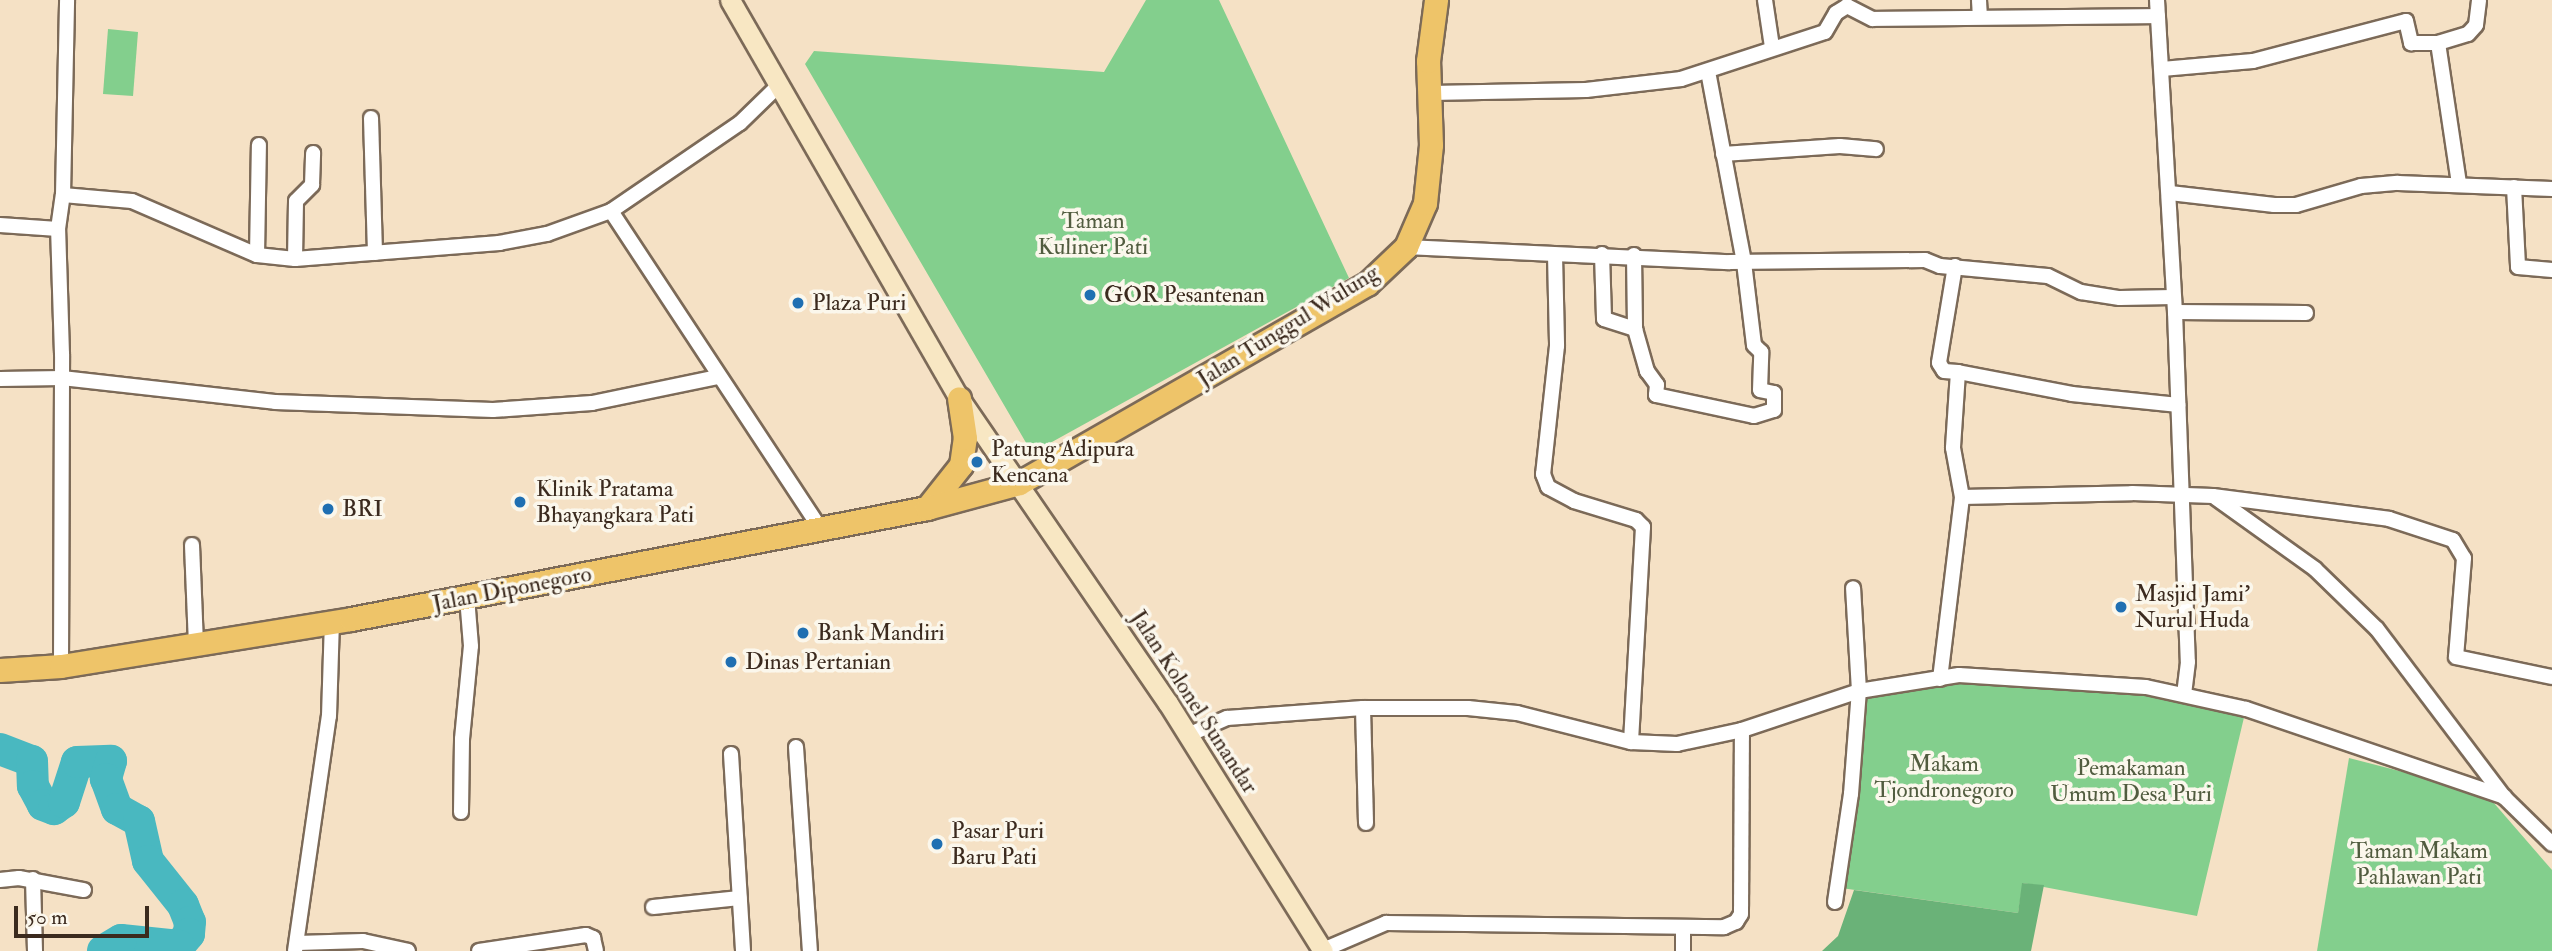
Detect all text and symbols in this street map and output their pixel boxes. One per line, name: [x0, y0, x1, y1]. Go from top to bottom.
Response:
park label: Taman Kuliner Pati: [1038, 207, 1148, 261]
street label: Jalan Tunggul Wulung: [1192, 259, 1384, 393]
place label: GOR Pesantenan: [1104, 281, 1265, 309]
marker: GOR Pesantenan: [1082, 287, 1098, 303]
place label: Plaza Puri: [812, 289, 906, 317]
marker: Plaza Puri: [790, 295, 806, 311]
place label: Patung Adipura Kencana: [991, 435, 1134, 489]
marker: Patung Adipura Kencana: [969, 454, 985, 470]
place label: Klinik Pratama Bhayangkara Pati: [536, 475, 694, 529]
marker: Klinik Pratama Bhayangkara Pati: [510, 492, 530, 512]
place label: BRI: [342, 495, 383, 523]
marker: BRI: [320, 501, 336, 517]
street label: Jalan Diponegoro: [430, 560, 594, 618]
place label: Masjid Jami' Nurul Huda: [2135, 580, 2250, 634]
marker: Masjid Jami' Nurul Huda: [2113, 599, 2129, 615]
street label: Jalan Kolonel Sunandar: [1124, 605, 1264, 799]
place label: Bank Mandiri: [817, 619, 945, 647]
marker: Bank Mandiri: [795, 625, 811, 641]
place label: Dinas Pertanian: [745, 648, 891, 676]
marker: Dinas Pertanian: [723, 654, 739, 670]
park label: Makam Tjondronegoro: [1874, 750, 2014, 804]
park label: Pemakaman Umum Desa Puri: [2050, 754, 2212, 808]
place label: Pasar Puri Baru Pati: [951, 817, 1044, 871]
marker: Pasar Puri Baru Pati: [929, 836, 945, 852]
park label: Taman Makam Pahlawan Pati: [2350, 837, 2488, 891]
scale bar: [18, 892, 152, 936]
text: 50 m: [27, 904, 68, 931]

